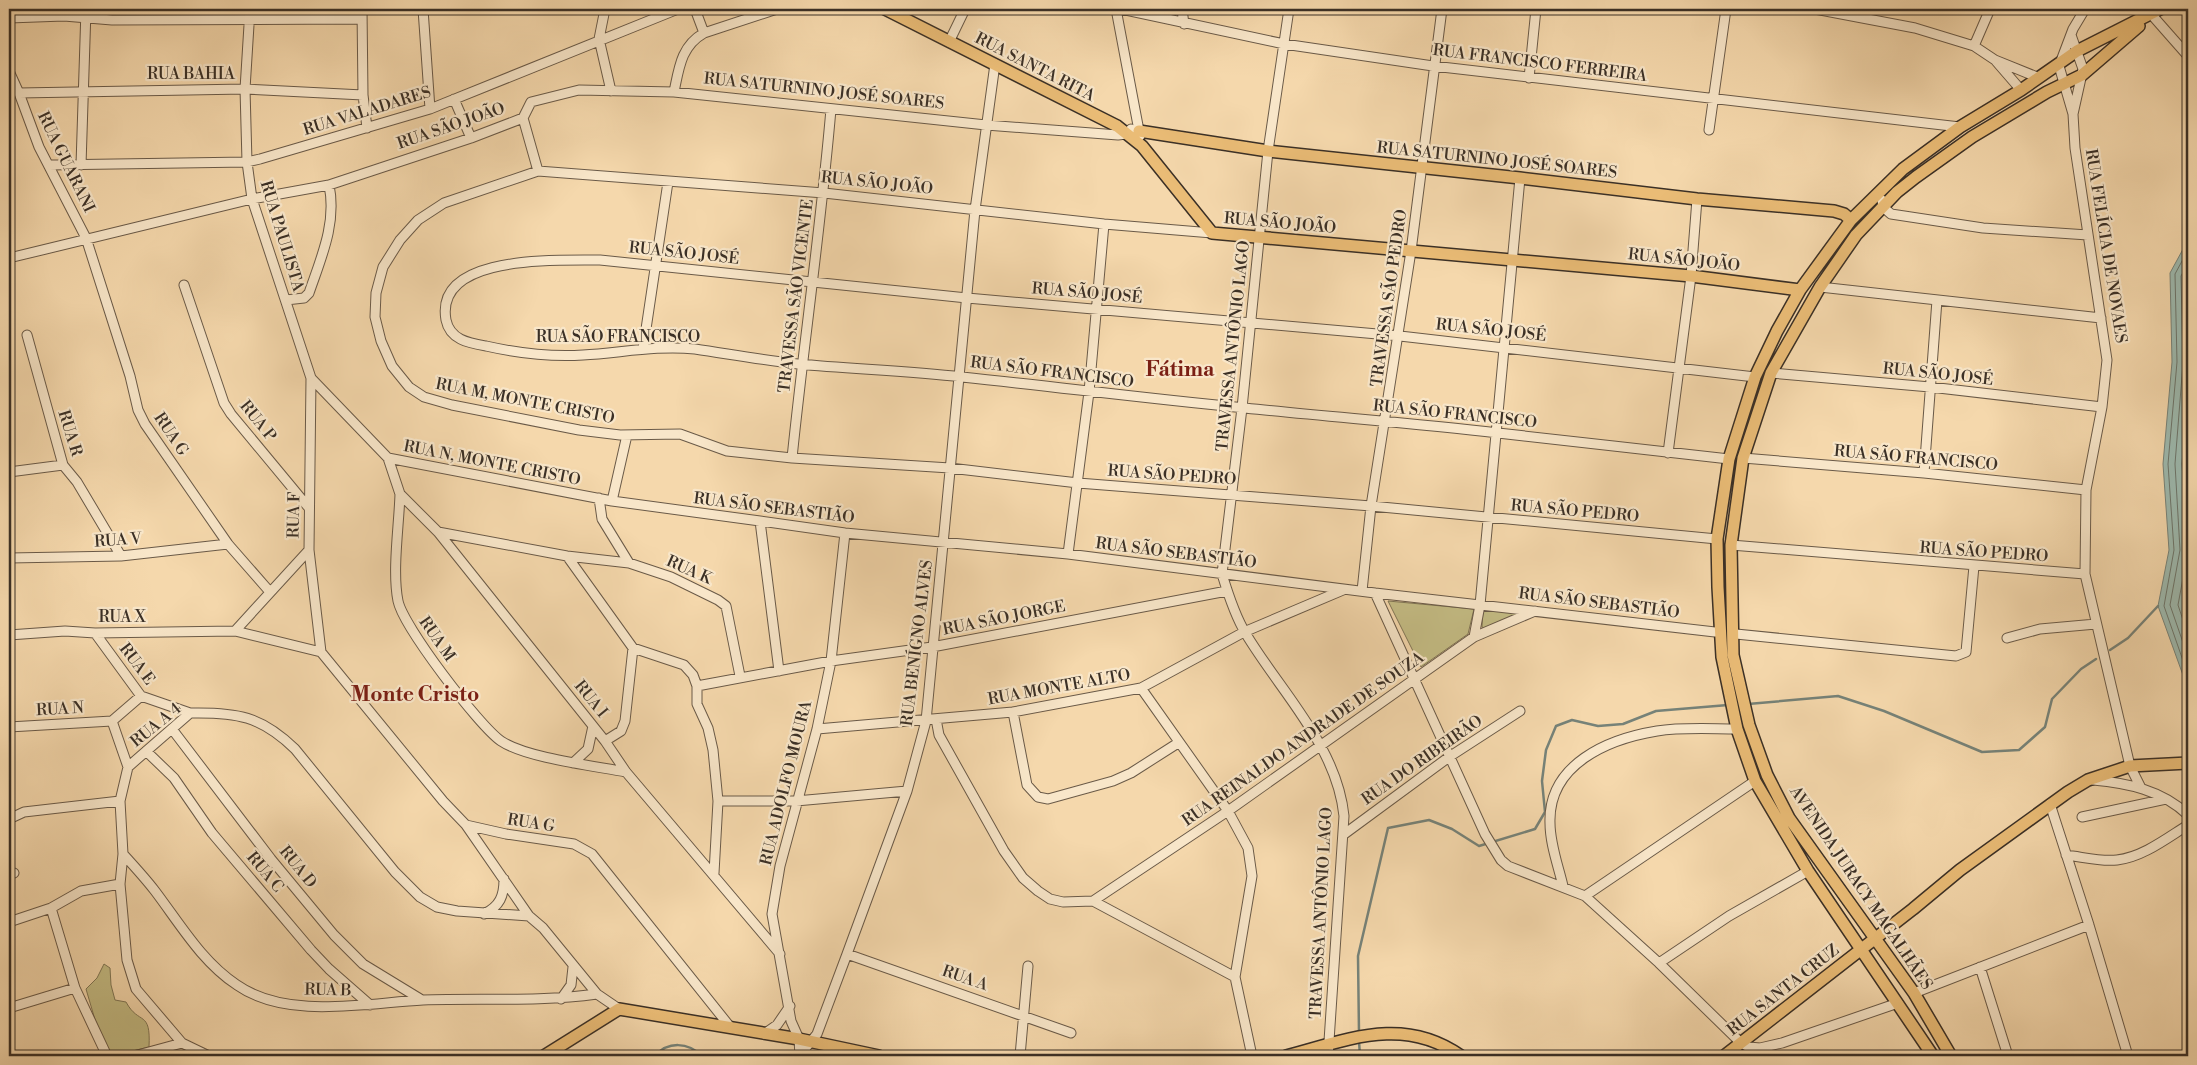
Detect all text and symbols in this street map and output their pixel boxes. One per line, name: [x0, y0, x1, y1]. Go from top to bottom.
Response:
street label: RUA SANTA RITA: [972, 28, 1099, 106]
street label: RUA FRANCISCO FERREIRA: [1432, 40, 1649, 86]
street label: RUA BAHIA: [147, 64, 236, 84]
street label: RUA SATURNINO JOSÉ SOARES: [703, 66, 946, 114]
street label: RUA VALADARES: [301, 82, 433, 140]
street label: RUA SÃO JOÃO: [393, 95, 508, 154]
street label: RUA GUARANI: [33, 108, 99, 216]
street label: RUA SATURNINO JOSÉ SOARES: [1376, 135, 1619, 183]
street label: RUA FELÍCIA DE NOVAES: [2081, 147, 2133, 345]
street label: RUA SÃO JOÃO: [820, 164, 934, 199]
street label: RUA PAULISTA: [256, 178, 309, 295]
street label: TRAVESSA SÃO VICENTE: [771, 198, 818, 394]
street label: RUA SÃO JOÃO: [1223, 205, 1337, 238]
street label: TRAVESSA SÃO PEDRO: [1364, 207, 1411, 388]
street label: RUA SÃO JOSÉ: [628, 234, 741, 269]
street label: TRAVESSA ANTÔNIO LAGO: [1210, 239, 1254, 453]
street label: RUA SÃO JOÃO: [1627, 241, 1741, 276]
street label: RUA SÃO JOSÉ: [1031, 275, 1143, 308]
street label: RUA SÃO JOSÉ: [1435, 311, 1548, 346]
street label: RUA SÃO FRANCISCO: [536, 324, 700, 347]
street label: RUA SÃO FRANCISCO: [969, 349, 1135, 392]
street label: RUA SÃO JOSÉ: [1882, 355, 1995, 390]
district label: Fátima: [1146, 357, 1215, 383]
street label: RUA M, MONTE CRISTO: [434, 374, 616, 428]
street label: RUA SÃO FRANCISCO: [1372, 392, 1538, 433]
street label: RUA P: [235, 396, 281, 446]
street label: RUA R: [54, 407, 87, 459]
street label: RUA G: [149, 409, 193, 460]
street label: RUA N, MONTE CRISTO: [402, 436, 582, 490]
street label: RUA SÃO FRANCISCO: [1833, 438, 1999, 475]
street label: RUA SÃO PEDRO: [1107, 458, 1237, 489]
street label: RUA SÃO SEBASTIÃO: [692, 485, 856, 528]
street label: RUA F: [284, 491, 304, 539]
street label: RUA SÃO PEDRO: [1510, 492, 1640, 527]
street label: RUA V: [94, 528, 143, 552]
street label: RUA SÃO SEBASTIÃO: [1094, 530, 1258, 573]
street label: RUA SÃO PEDRO: [1919, 535, 2049, 566]
street label: RUA K: [663, 551, 716, 589]
street label: RUA BENÍGNO ALVES: [895, 558, 937, 727]
street label: RUA SÃO SEBASTIÃO: [1517, 580, 1681, 623]
street label: RUA SÃO JORGE: [940, 593, 1067, 640]
street label: RUA X: [99, 607, 147, 627]
street label: RUA M: [414, 613, 460, 665]
street label: RUA E: [115, 639, 159, 689]
street label: RUA REINALDO ANDRADE DE SOUZA: [1178, 647, 1429, 831]
street label: RUA MONTE ALTO: [986, 665, 1132, 709]
street label: RUA I: [570, 676, 612, 722]
district label: Monte Cristo: [351, 682, 479, 708]
street label: RUA N: [35, 698, 85, 720]
street label: RUA A 4: [126, 698, 186, 752]
street label: RUA ADOLFO MOURA: [756, 698, 816, 867]
street label: RUA DO RIBEIRÃO: [1356, 708, 1486, 809]
street label: AVENIDA JURACY MAGALHÃES: [1785, 780, 1939, 994]
street label: TRAVESSA ANTÔNIO LAGO: [1303, 806, 1337, 1019]
street label: RUA G: [506, 809, 556, 837]
street label: RUA D: [275, 842, 321, 892]
street label: RUA C: [242, 848, 288, 896]
street label: RUA SANTA CRUZ: [1723, 940, 1843, 1040]
street label: RUA A: [939, 961, 992, 995]
street label: RUA B: [304, 980, 352, 1000]

